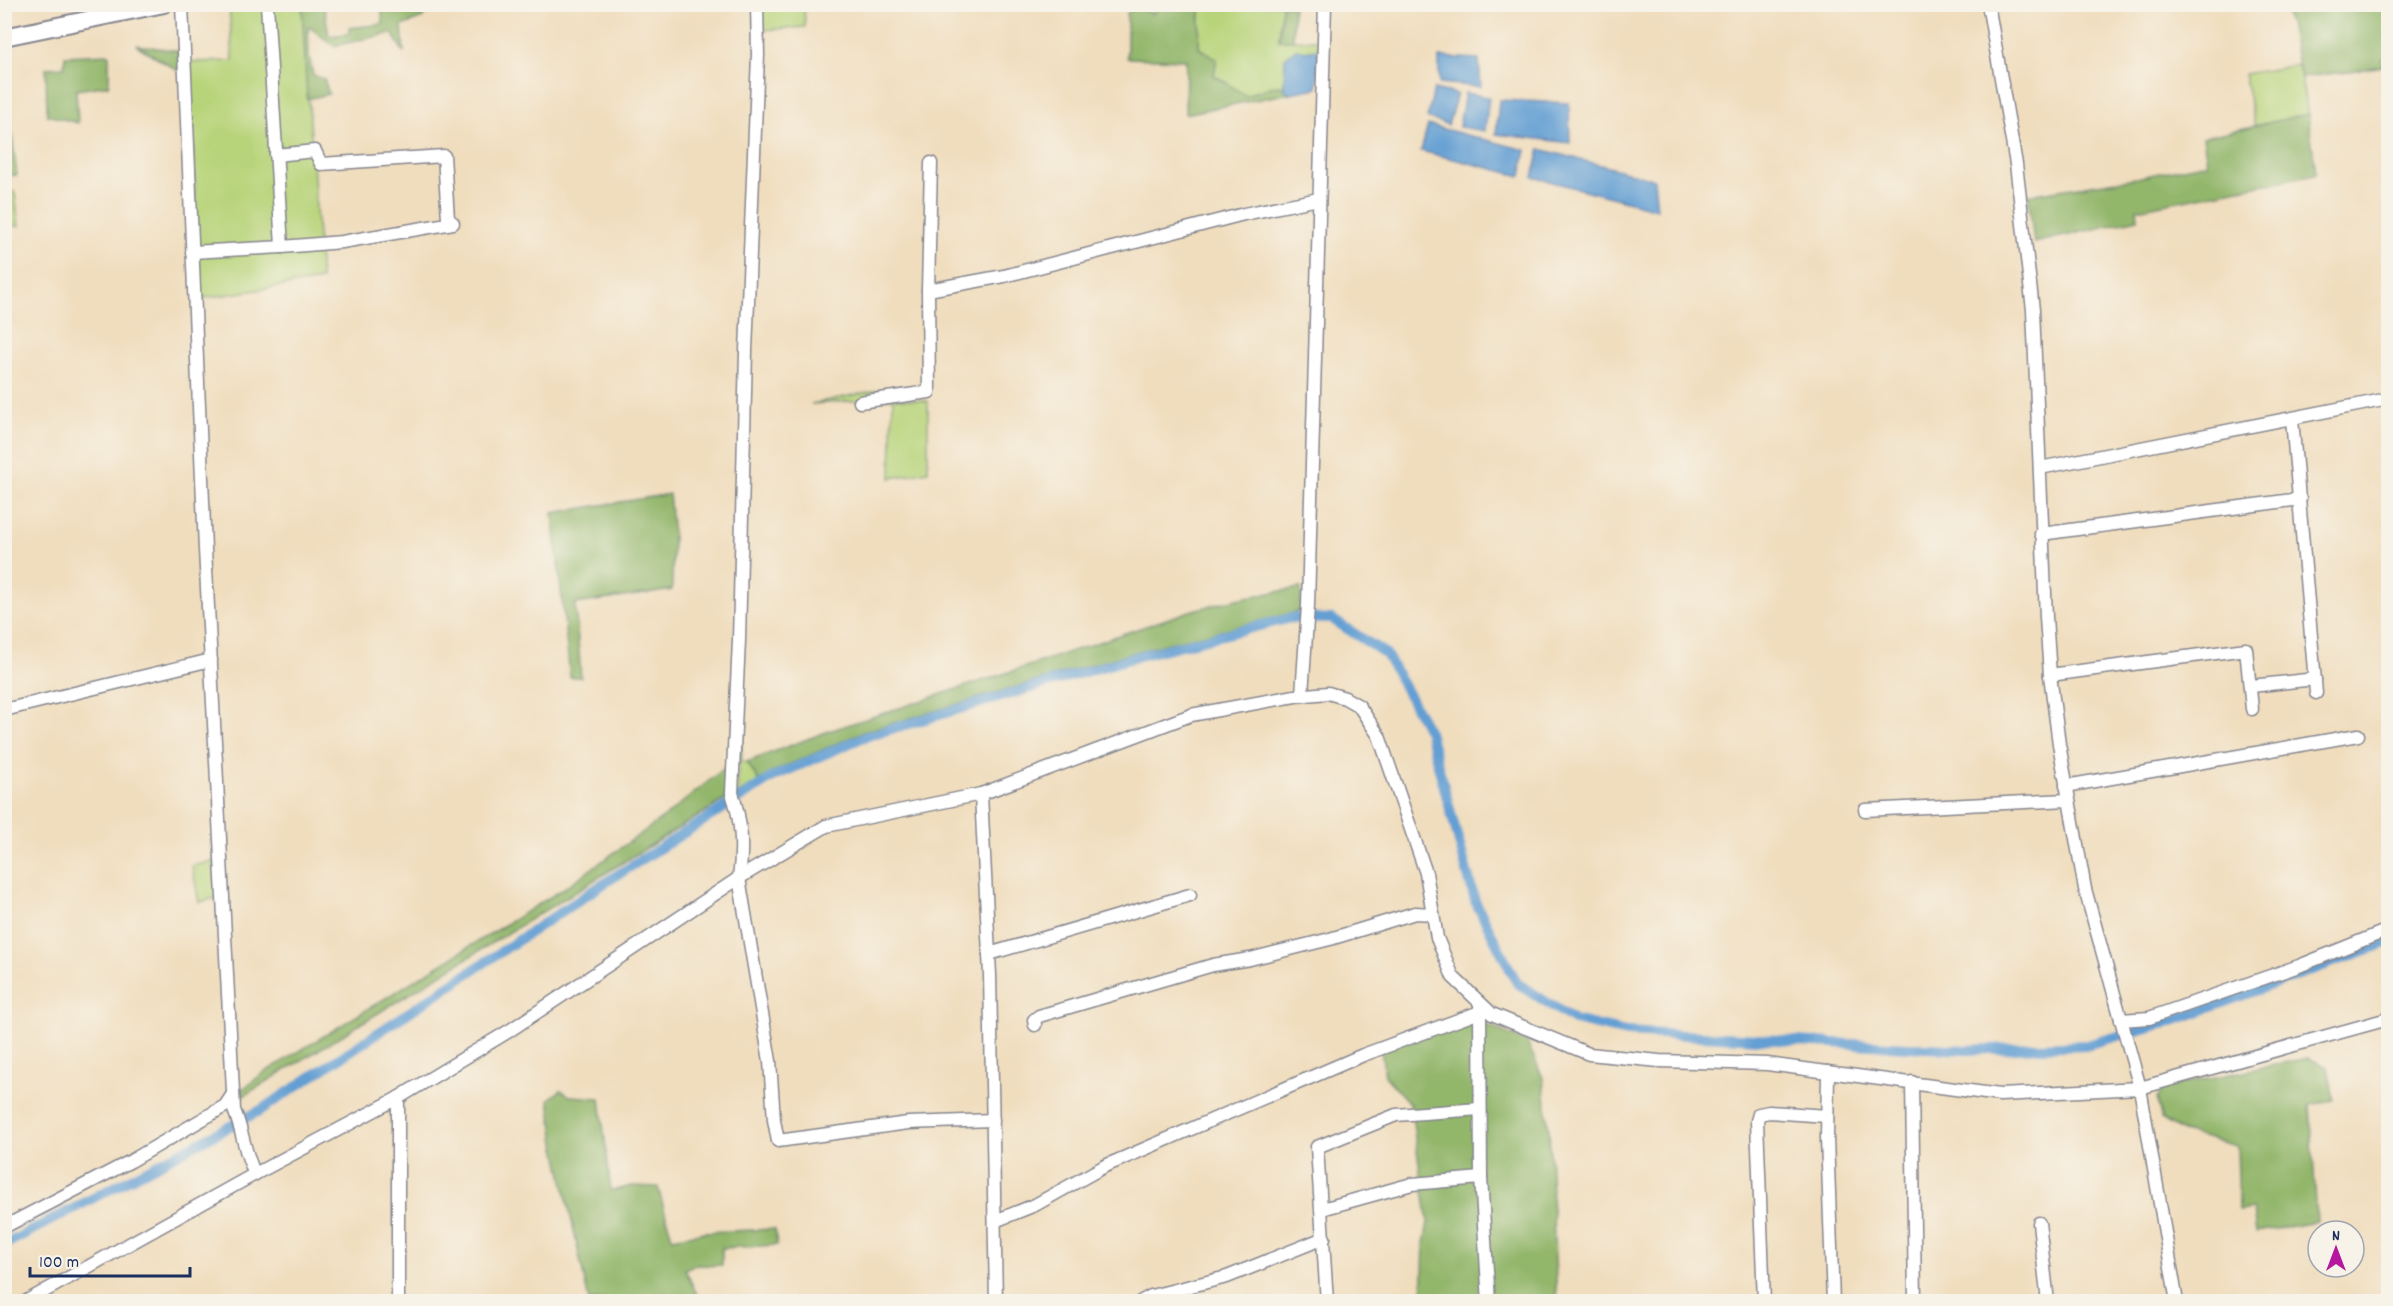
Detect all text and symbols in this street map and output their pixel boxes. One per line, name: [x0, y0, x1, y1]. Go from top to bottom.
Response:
north arrow: [2306, 1219, 2366, 1279]
text: N: [2332, 1225, 2340, 1248]
scale bar: [30, 1240, 190, 1278]
text: 100 m: [39, 1251, 79, 1276]

